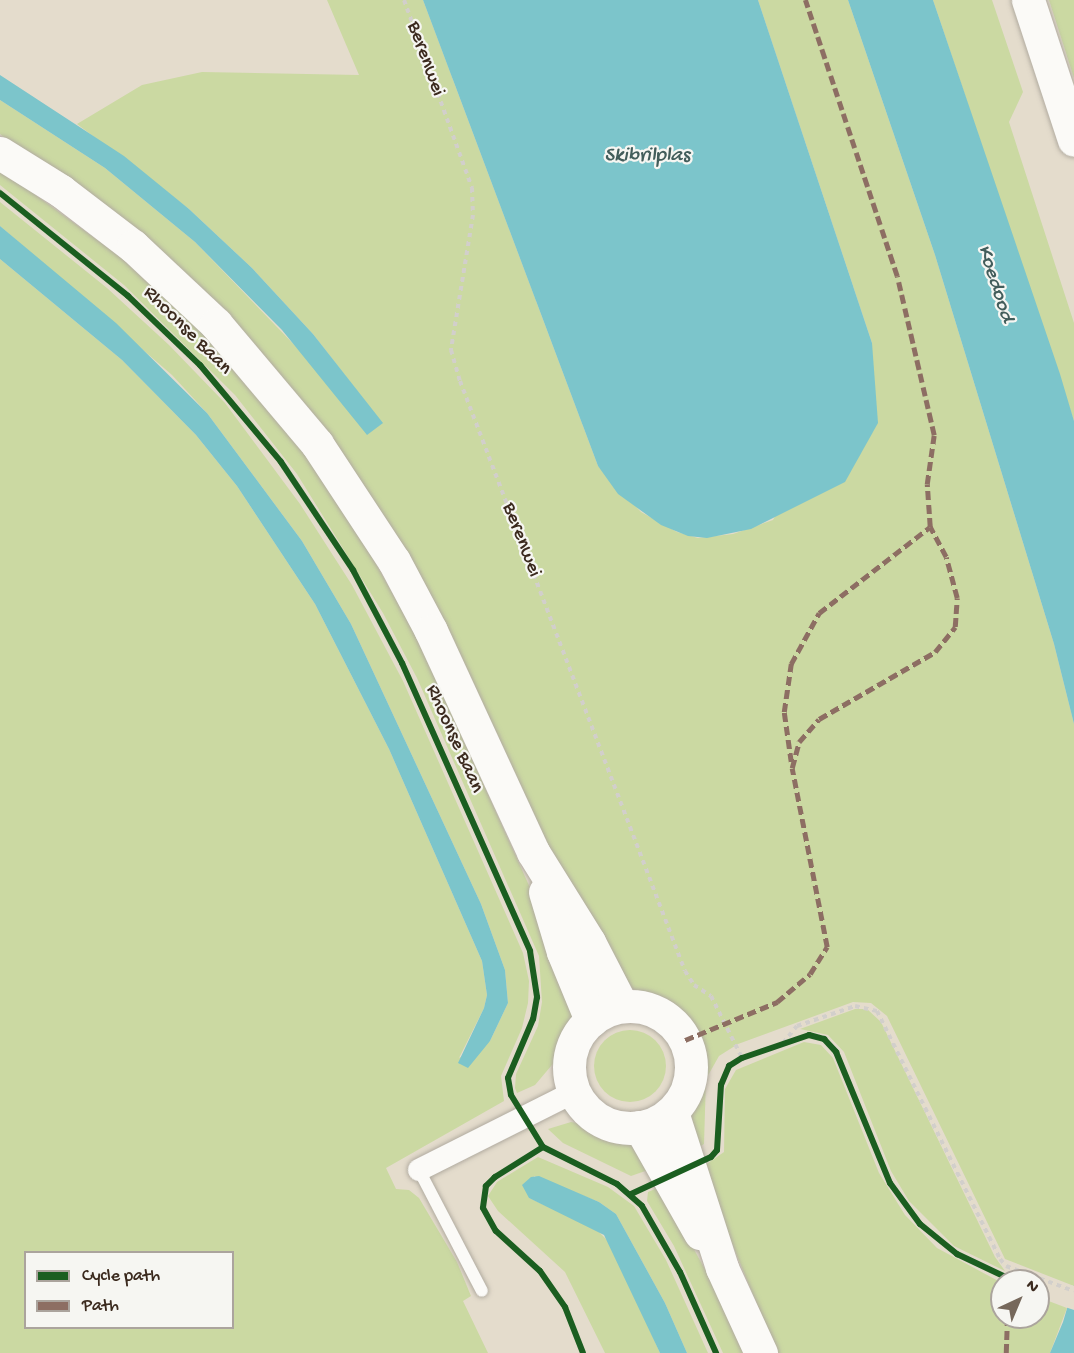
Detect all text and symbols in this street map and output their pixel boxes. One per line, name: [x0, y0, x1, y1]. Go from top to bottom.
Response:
street label: Berenwei: [400, 18, 450, 100]
water label: Skibrilplas: [604, 144, 690, 170]
water label: Koedood: [970, 242, 1018, 326]
street label: Rhoonse Baan: [138, 282, 236, 380]
street label: Berenwei: [496, 499, 546, 581]
street label: Rhoonse Baan: [419, 681, 489, 797]
legend: [24, 1251, 234, 1329]
text: Cycle path: [82, 1266, 160, 1287]
north arrow: [990, 1269, 1050, 1329]
text: N: [1021, 1277, 1042, 1298]
text: Path: [82, 1296, 119, 1317]

